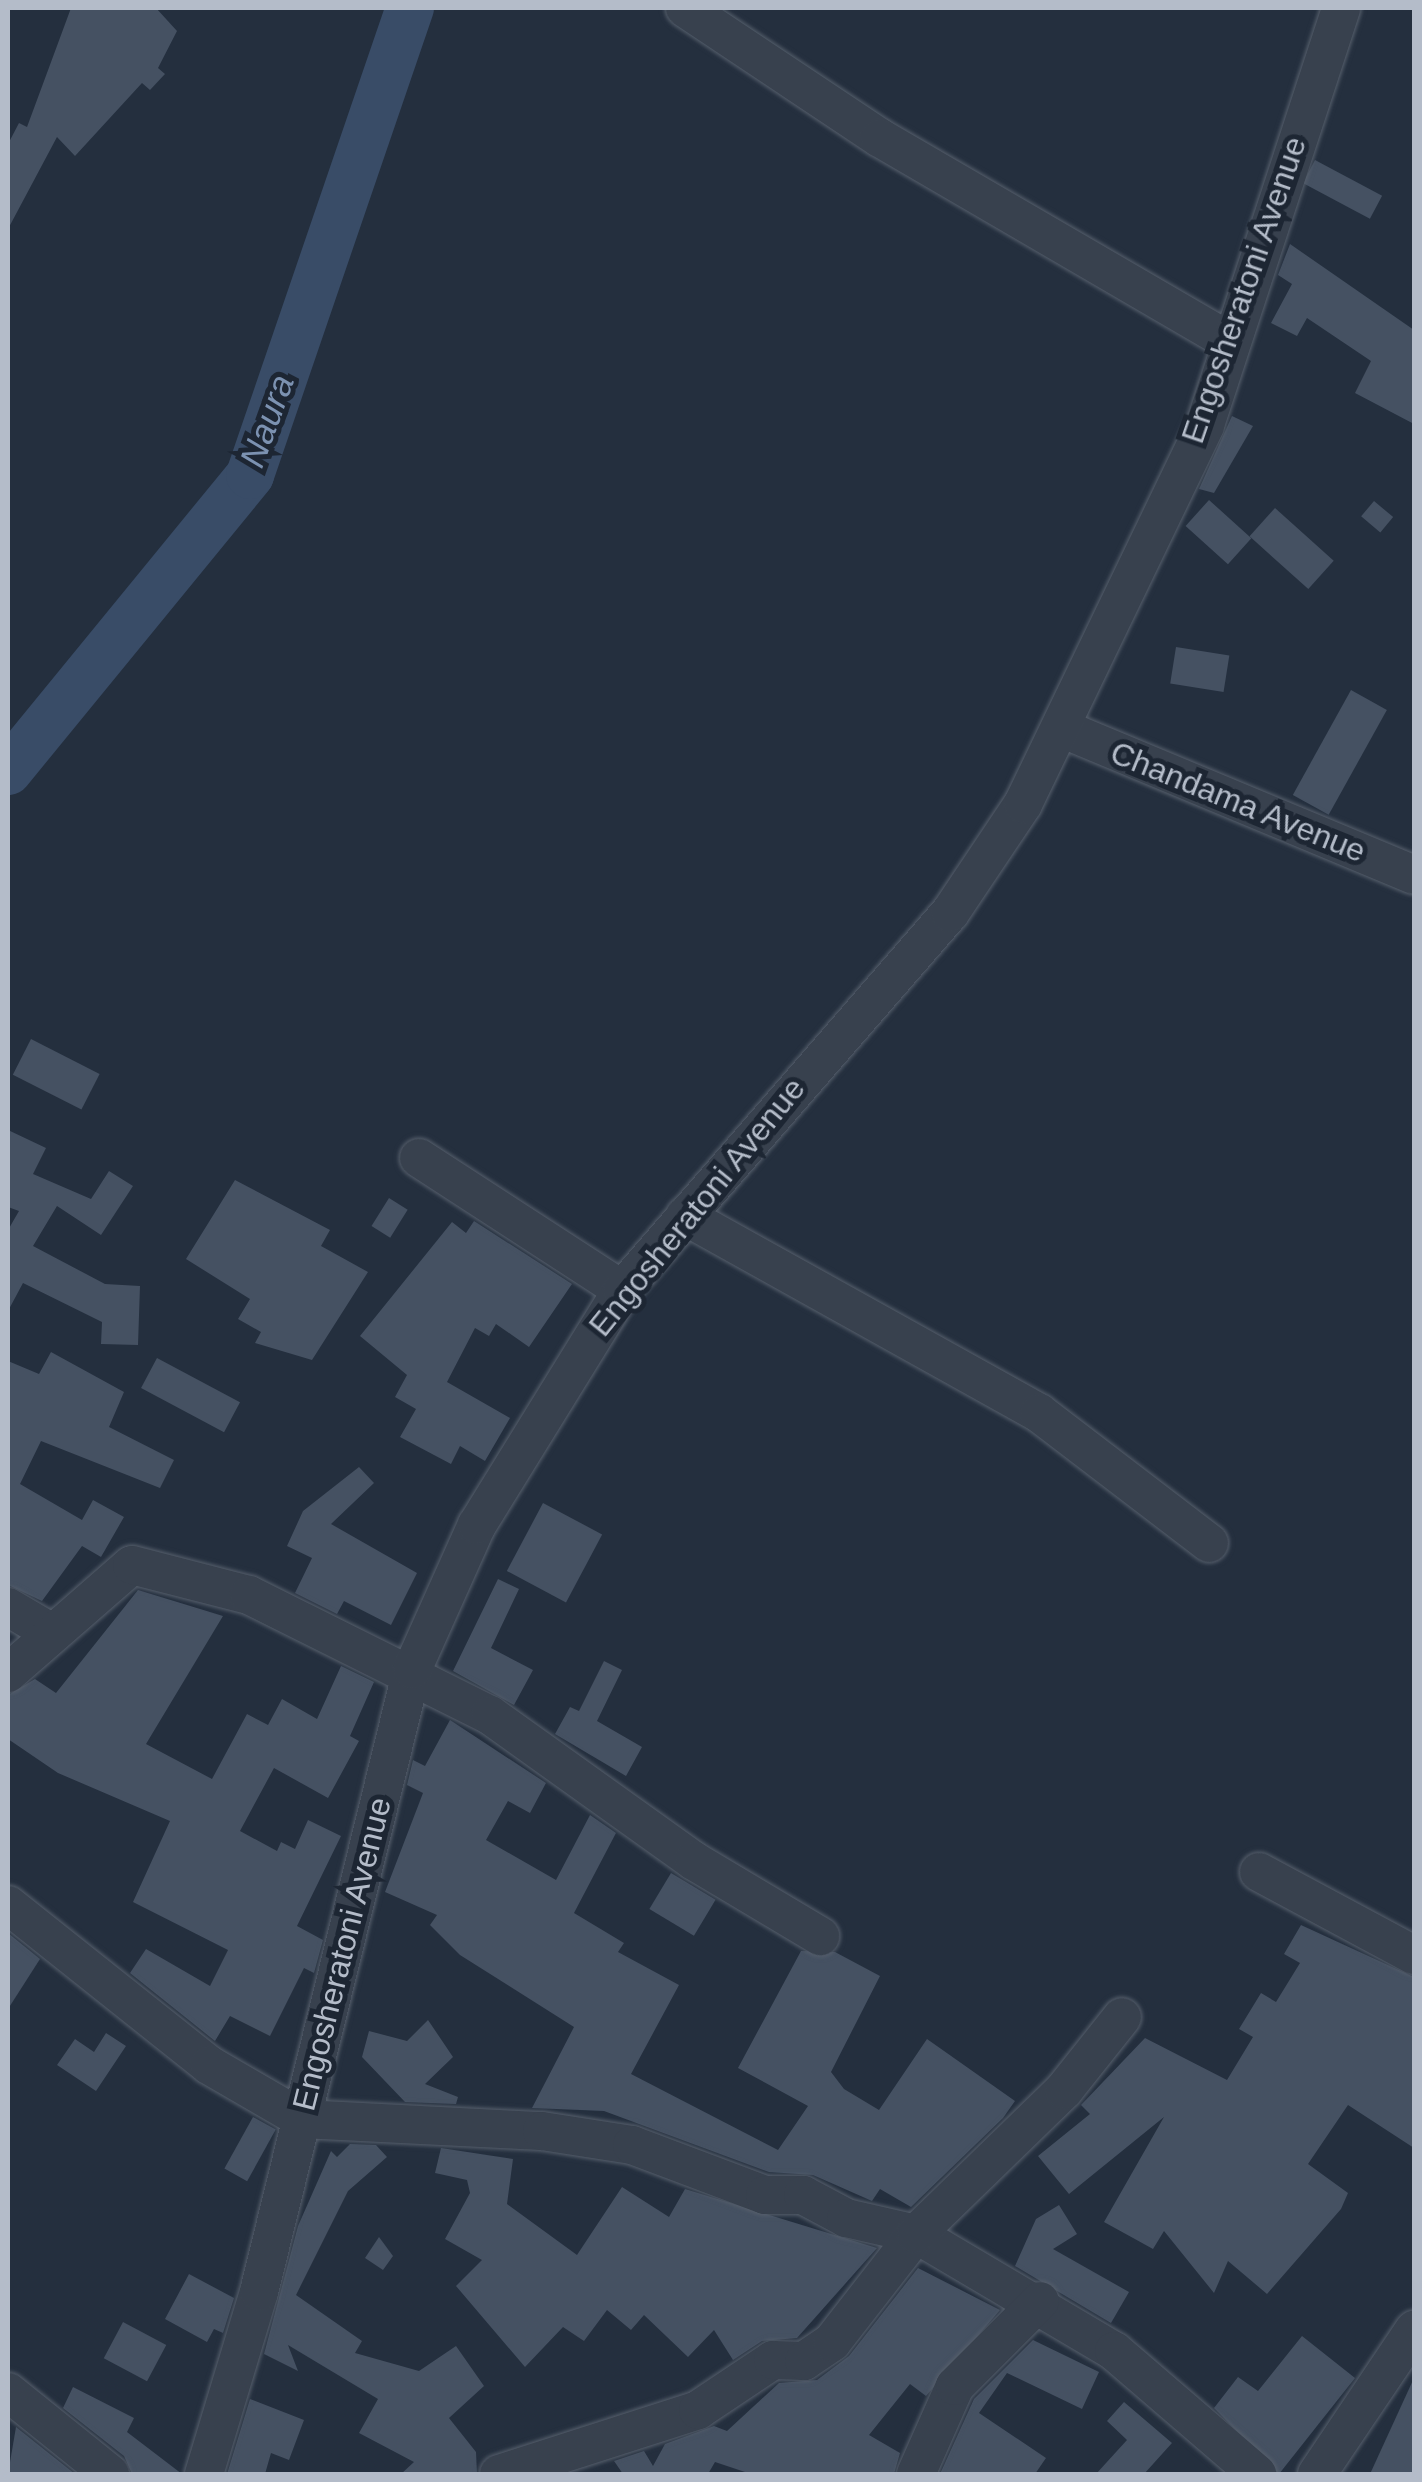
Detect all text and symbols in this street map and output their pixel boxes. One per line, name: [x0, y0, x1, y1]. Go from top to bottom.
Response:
street label: Engosheratoni Avenue: [1173, 131, 1315, 449]
water label: Naura: [231, 369, 303, 473]
street label: Chandama Avenue: [1104, 733, 1372, 871]
street label: Engosheratoni Avenue: [580, 1069, 814, 1345]
street label: Engosheratoni Avenue: [284, 1793, 400, 2115]

